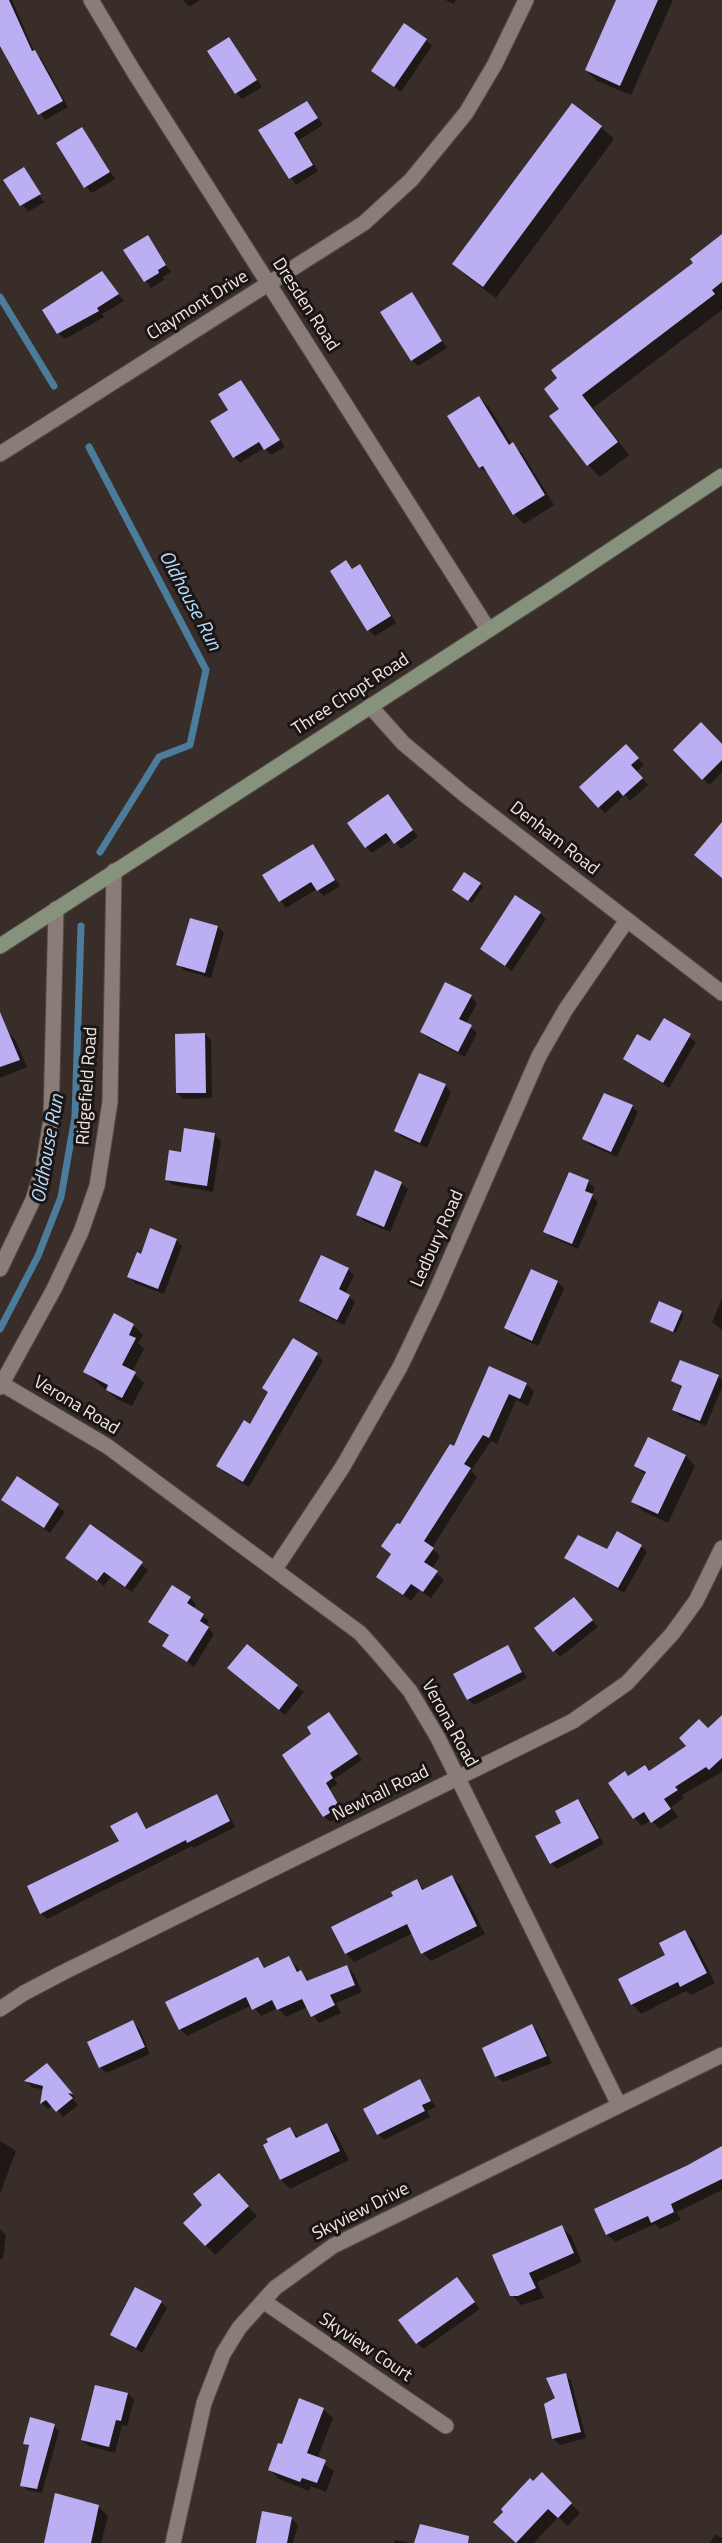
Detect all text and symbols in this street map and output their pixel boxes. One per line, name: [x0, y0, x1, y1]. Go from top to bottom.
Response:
street label: Dresden Road: [267, 255, 343, 355]
street label: Claymont Drive: [143, 266, 253, 346]
water label: Oldhouse Run: [153, 547, 225, 655]
street label: Three Chopt Road: [289, 649, 413, 741]
street label: Denham Road: [505, 798, 603, 880]
street label: Ridgefield Road: [73, 1026, 103, 1146]
water label: Oldhouse Run: [28, 1093, 70, 1205]
street label: Ledbury Road: [407, 1187, 469, 1291]
street label: Verona Road: [29, 1372, 123, 1440]
street label: Verona Road: [416, 1677, 482, 1771]
street label: Newhall Road: [329, 1761, 433, 1827]
street label: Skyview Drive: [309, 2178, 413, 2246]
street label: Skyview Court: [314, 2309, 416, 2387]

